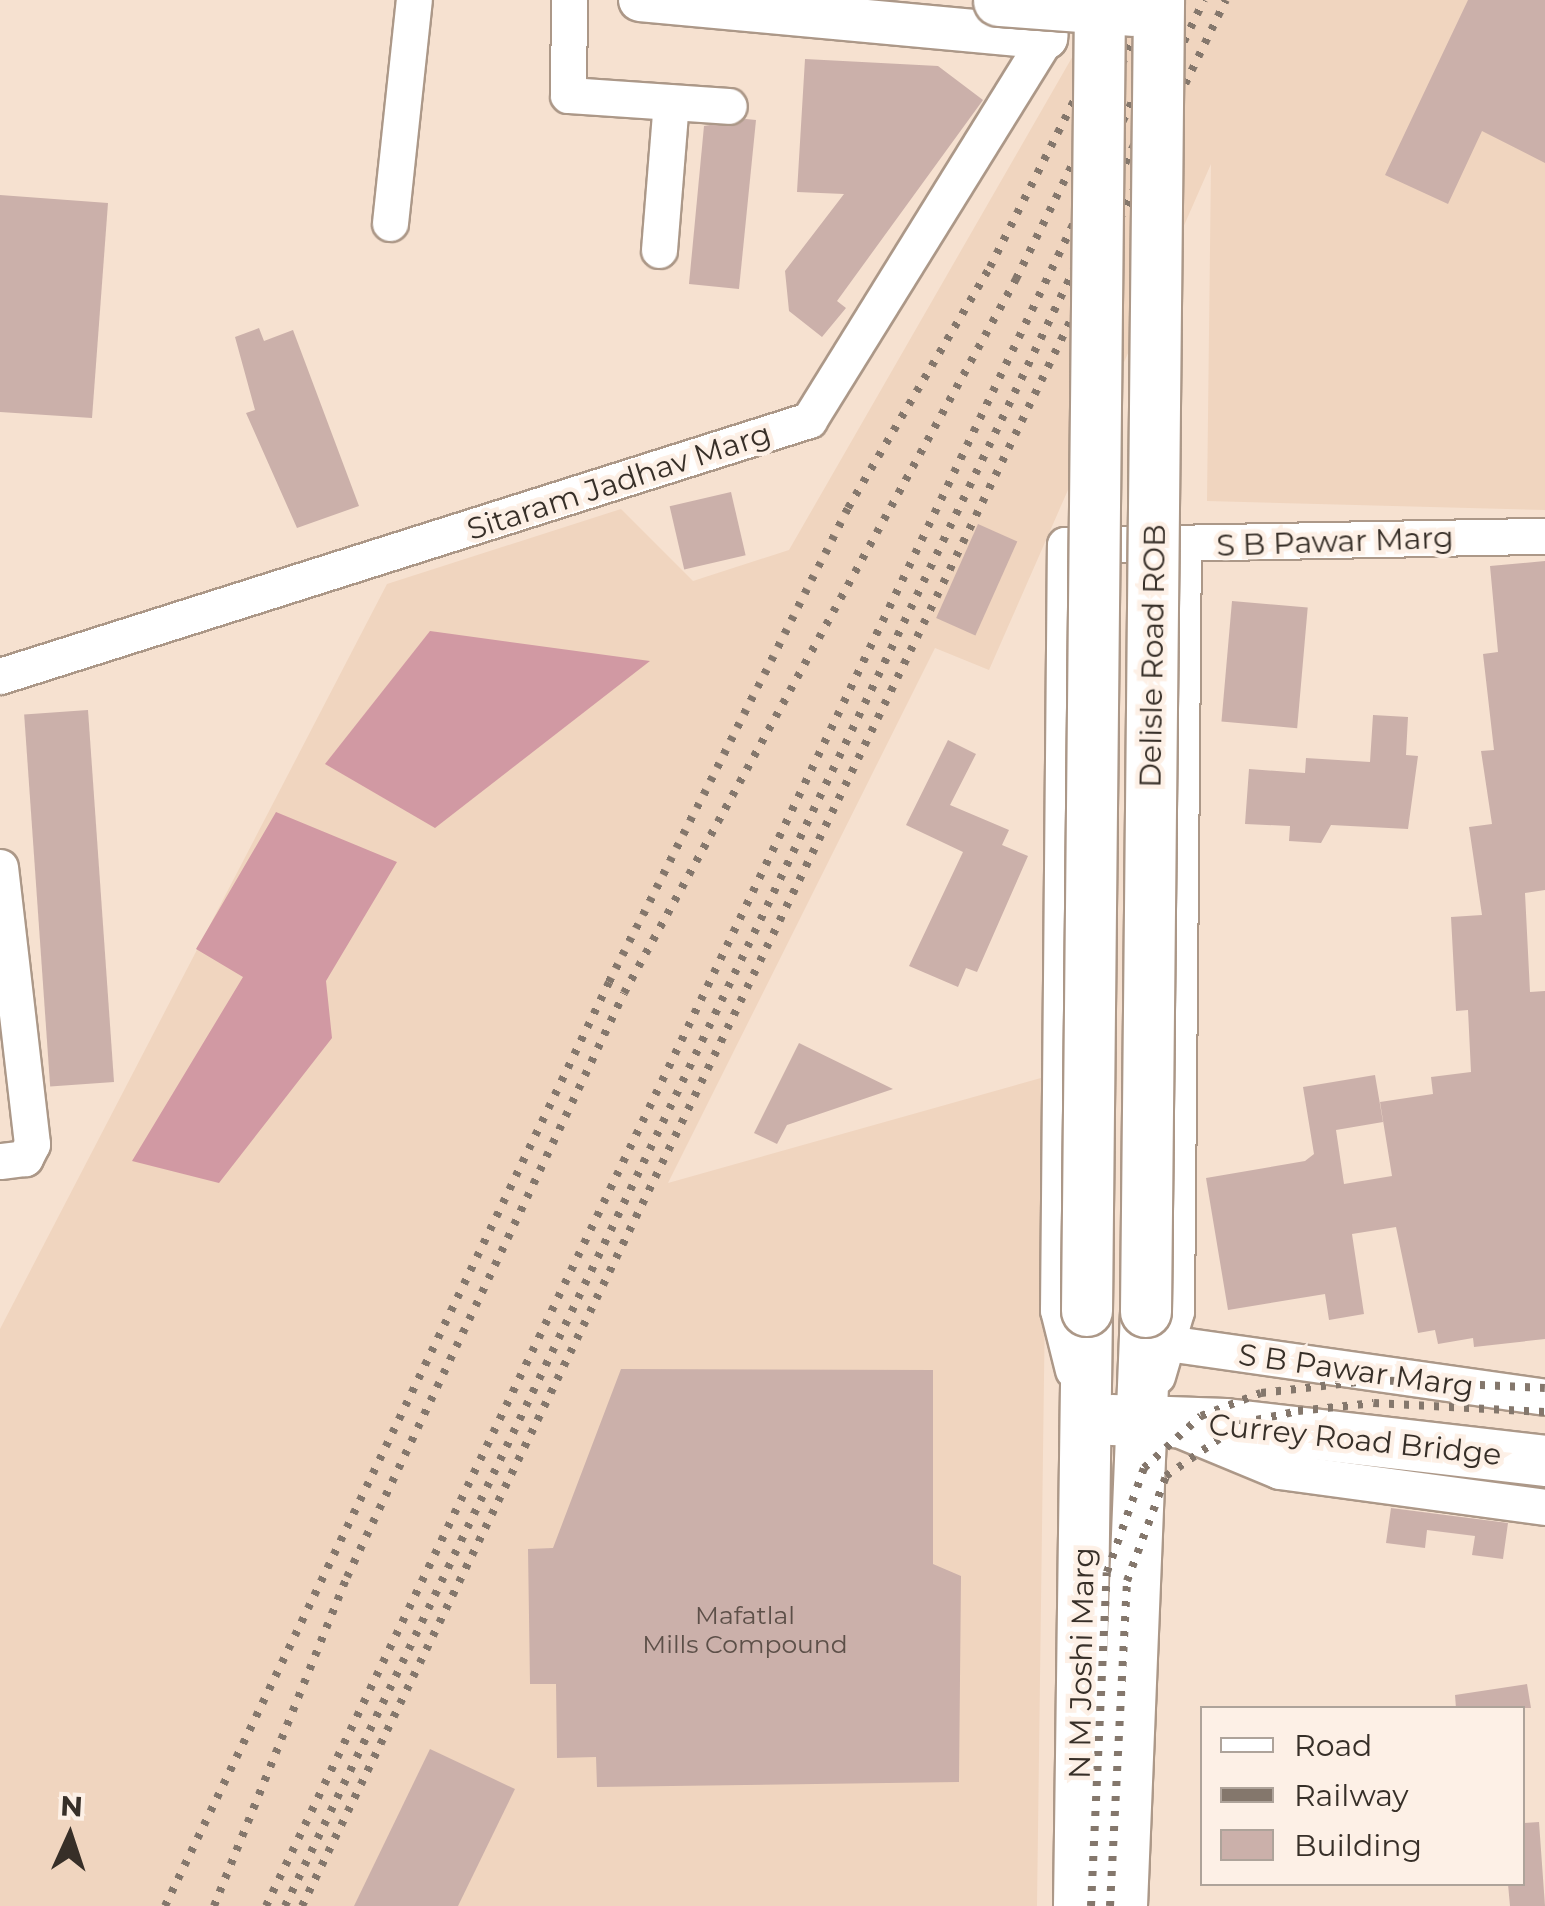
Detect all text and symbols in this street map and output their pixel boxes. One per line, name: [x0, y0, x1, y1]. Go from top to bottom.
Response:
street label: Sitaram Jadhav Marg: [463, 416, 775, 548]
street label: S B Pawar Marg: [1216, 520, 1454, 564]
street label: Delisle Road ROB: [1133, 524, 1173, 788]
street label: S B Pawar Marg: [1236, 1337, 1476, 1405]
street label: Currey Road Bridge: [1207, 1407, 1503, 1473]
street label: N M Joshi Marg: [1062, 1547, 1102, 1779]
house number: Mafatlal Mills Compound: [642, 1601, 848, 1660]
legend: [1200, 1706, 1525, 1886]
text: Road: [1294, 1727, 1372, 1764]
text: Railway: [1294, 1777, 1409, 1814]
north arrow: [20, 1786, 120, 1886]
text: N: [59, 1788, 84, 1824]
text: Building: [1294, 1827, 1422, 1864]

